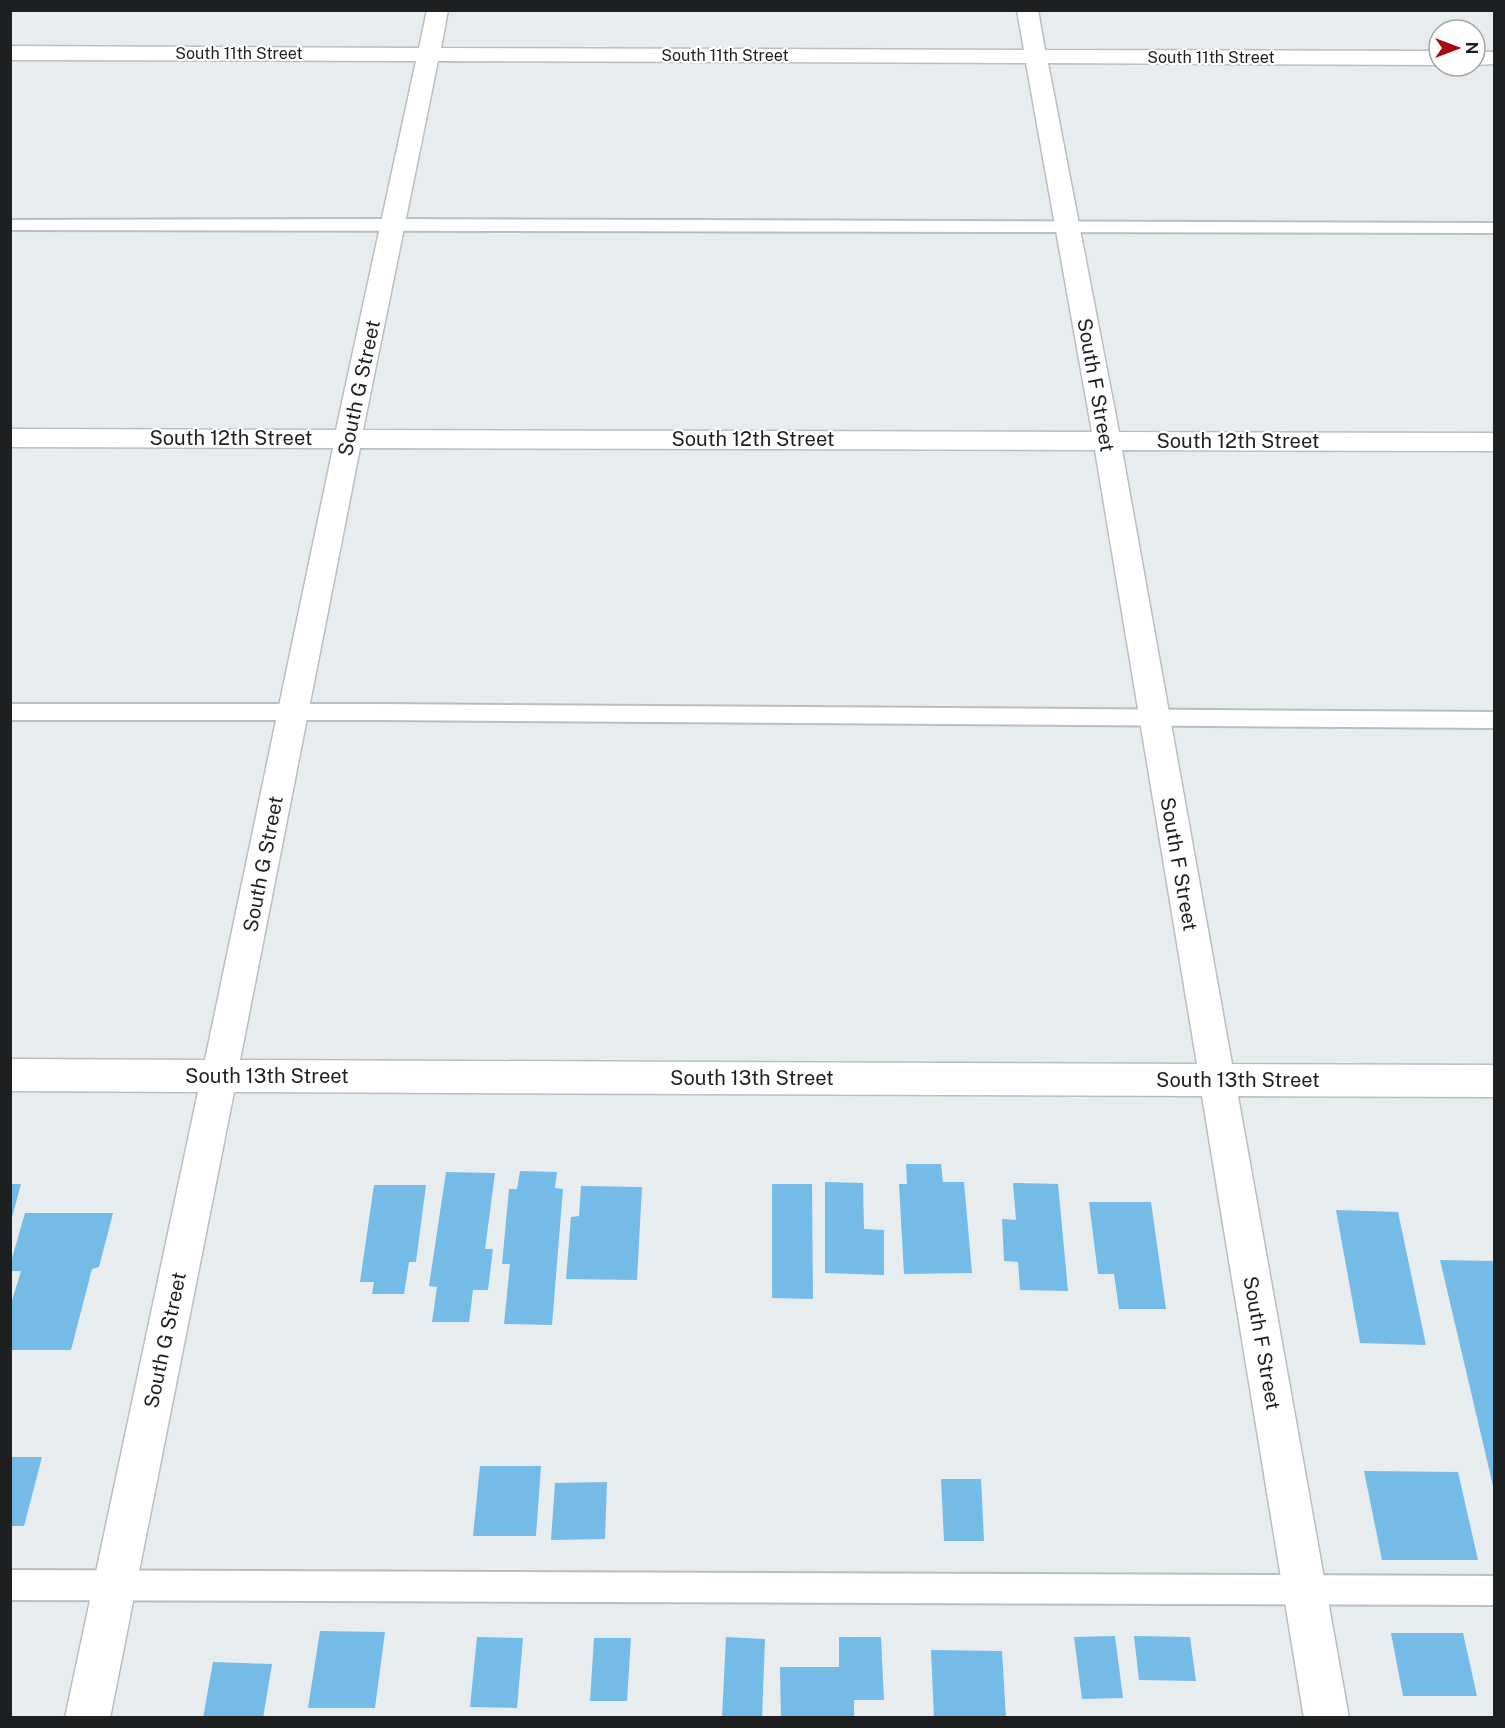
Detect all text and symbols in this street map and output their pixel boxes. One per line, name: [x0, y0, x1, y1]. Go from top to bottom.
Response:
north arrow: [1427, 18, 1487, 78]
text: N: [1462, 42, 1481, 54]
street label: South 11th Street: [175, 44, 303, 63]
street label: South 11th Street: [661, 46, 789, 65]
street label: South 11th Street: [1147, 48, 1275, 67]
street label: South F Street: [1072, 316, 1120, 454]
street label: South G Street: [333, 318, 385, 458]
street label: South 12th Street: [149, 426, 313, 450]
street label: South 12th Street: [671, 427, 835, 451]
street label: South 12th Street: [1156, 429, 1320, 453]
street label: South G Street: [238, 794, 288, 934]
street label: South F Street: [1155, 795, 1203, 933]
street label: South 13th Street: [185, 1064, 349, 1088]
street label: South 13th Street: [670, 1066, 834, 1090]
street label: South 13th Street: [1156, 1068, 1320, 1092]
street label: South G Street: [139, 1270, 191, 1410]
street label: South F Street: [1238, 1274, 1286, 1412]

